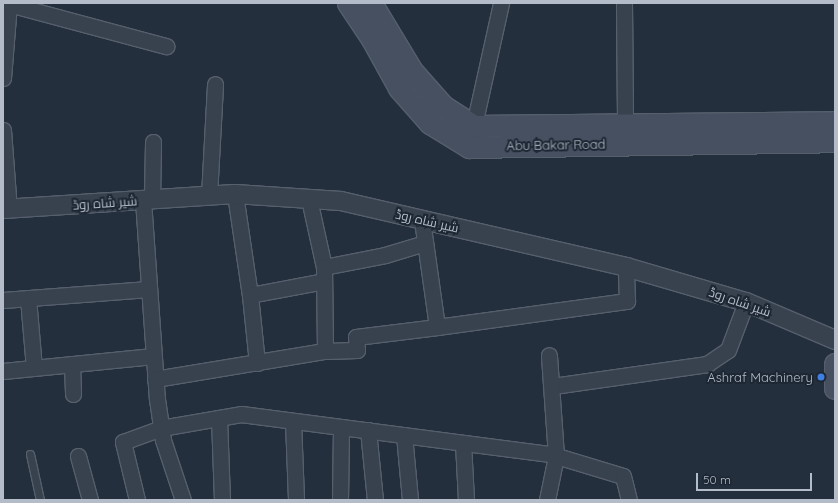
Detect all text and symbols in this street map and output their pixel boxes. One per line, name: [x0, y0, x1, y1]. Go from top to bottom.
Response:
street label: Abu Bakar Road: [506, 136, 606, 154]
street label: شیر شاہ روڈ: [72, 193, 138, 213]
street label: شیر شاہ روڈ: [394, 206, 460, 236]
street label: شیر شاہ روڈ: [707, 284, 773, 320]
place label: Ashraf Machinery: [707, 369, 813, 385]
marker: Ashraf Machinery: [816, 372, 826, 382]
scale bar: [698, 465, 814, 491]
text: 50 m: [703, 472, 731, 487]

